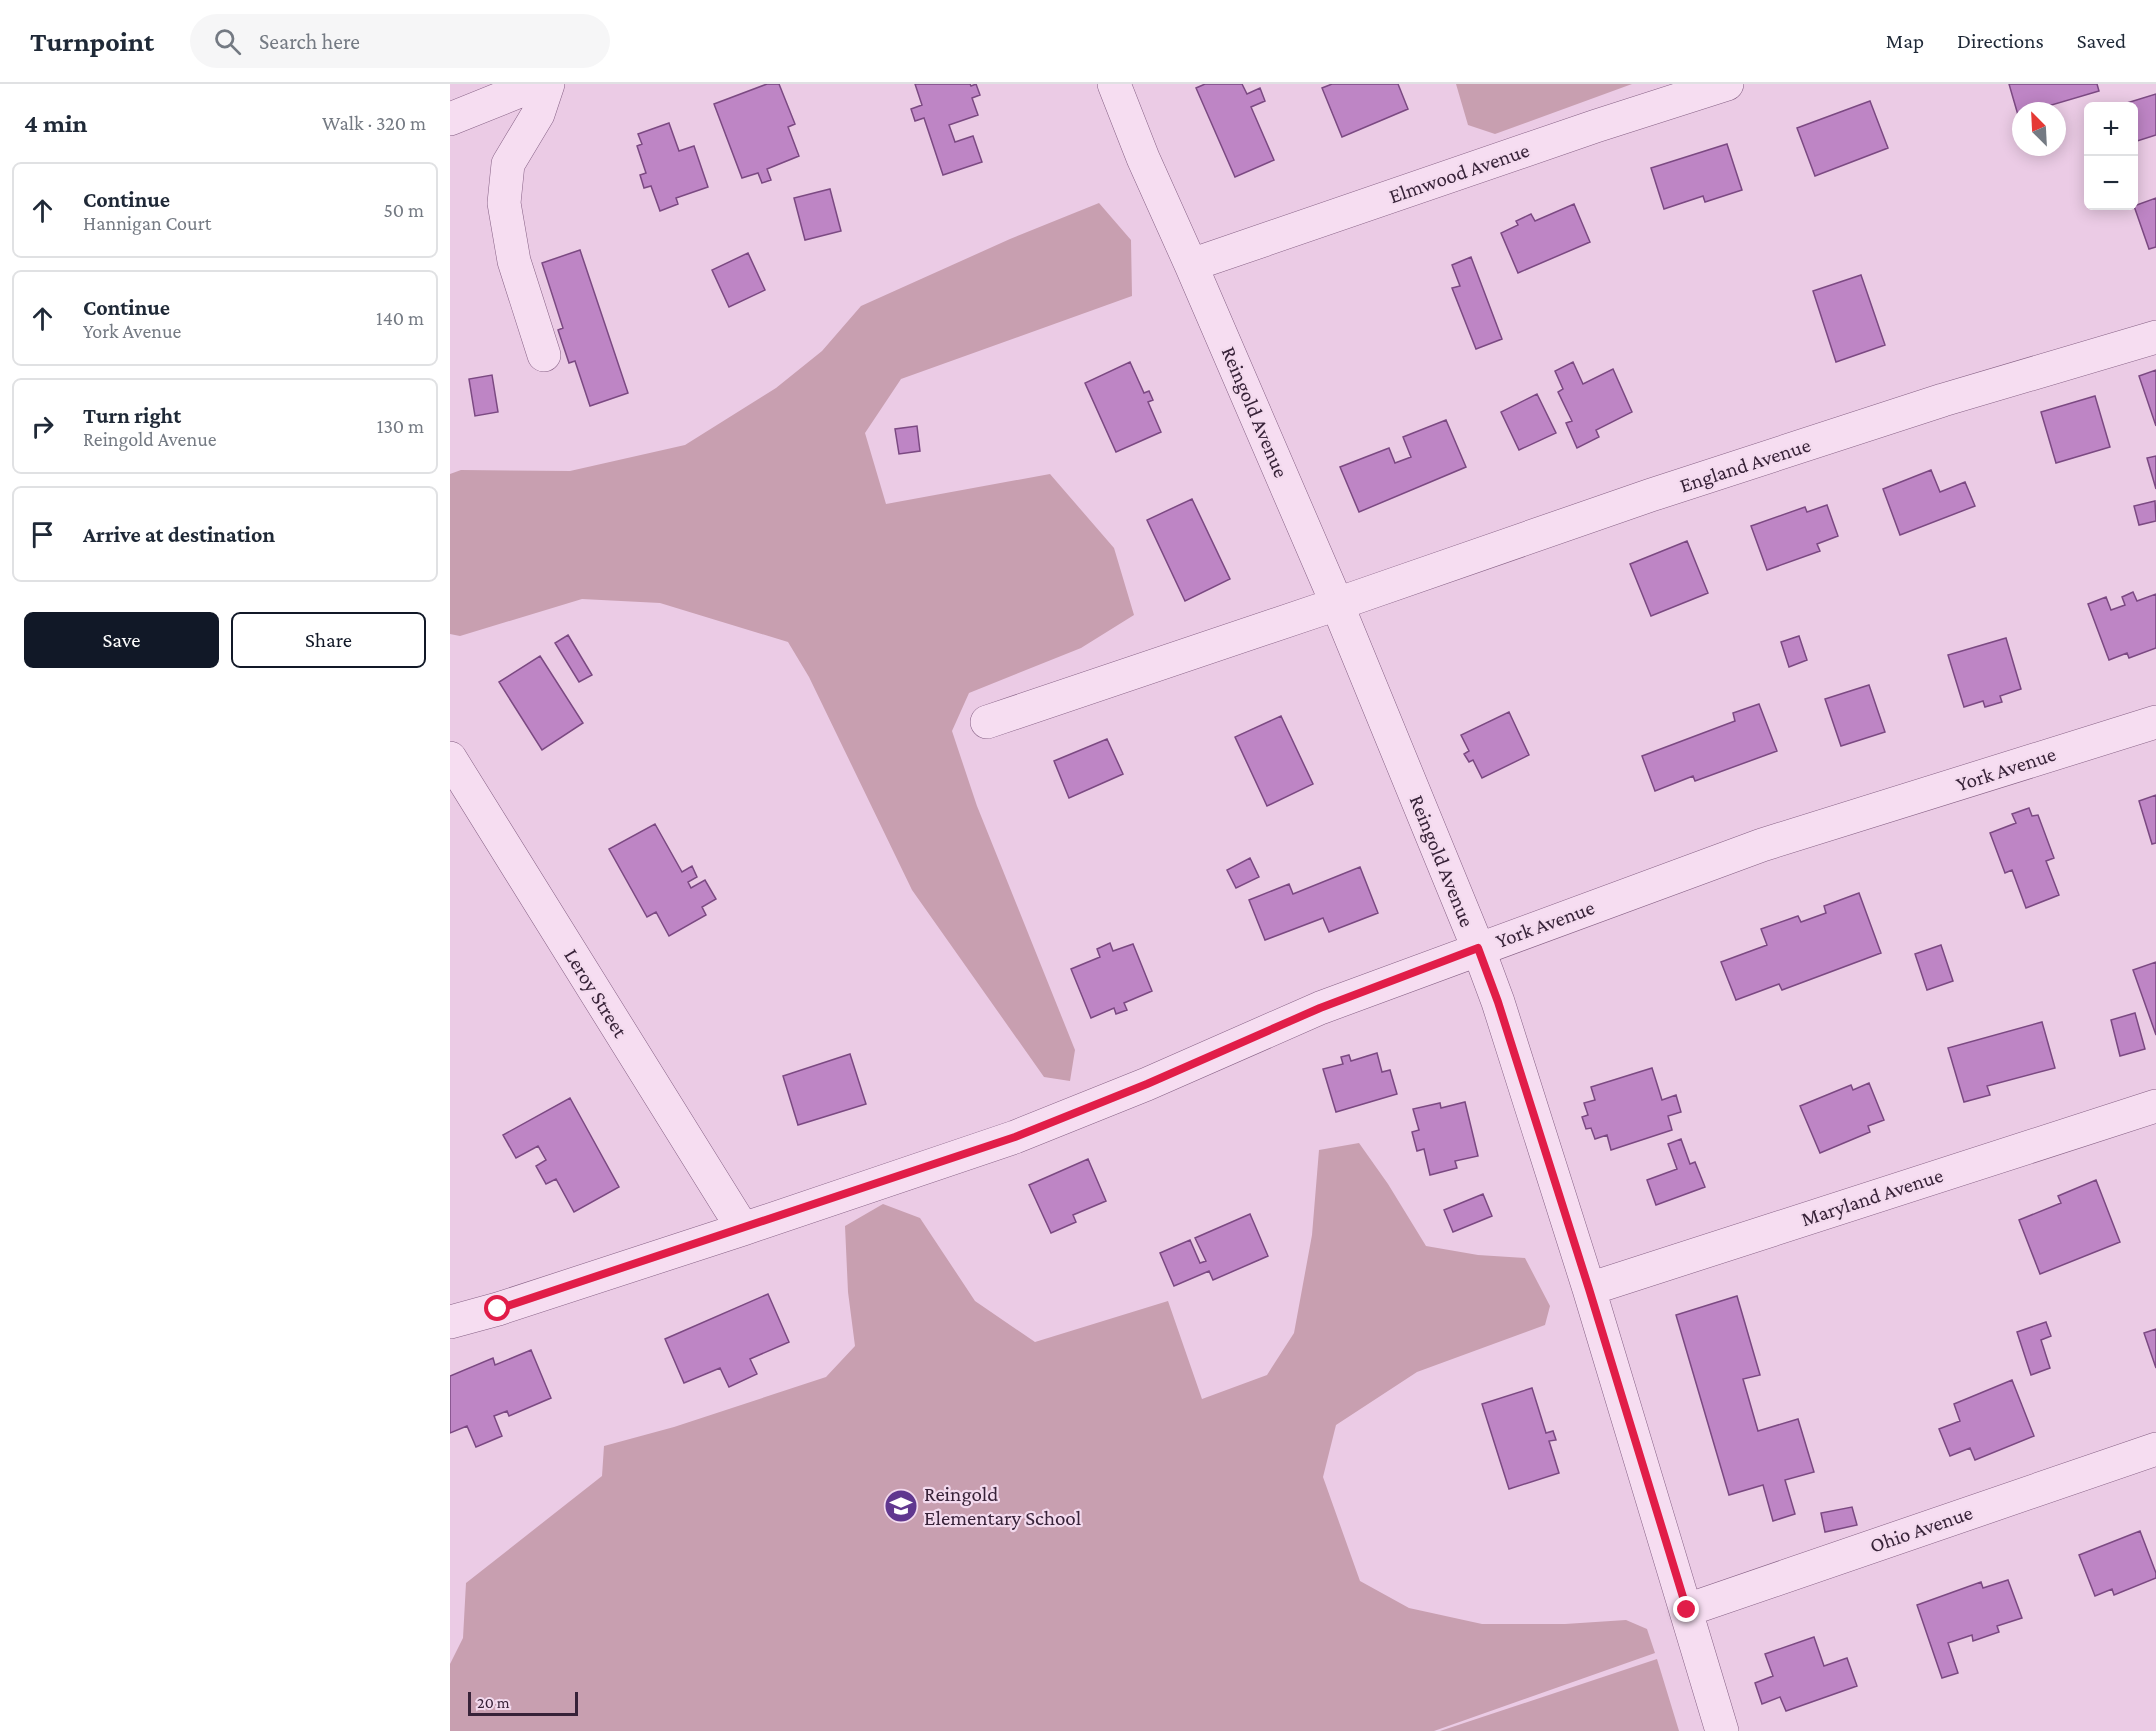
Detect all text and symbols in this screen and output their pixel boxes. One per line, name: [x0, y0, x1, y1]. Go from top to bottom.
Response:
search box: [190, 14, 610, 68]
icon: search: [211, 25, 244, 58]
text: Turnpoint: [30, 26, 154, 57]
text: Search here: [259, 29, 360, 54]
text: Map: [1886, 29, 1924, 53]
text: Directions: [1957, 29, 2044, 53]
text: Saved: [2077, 29, 2126, 53]
north arrow: [2012, 102, 2066, 156]
map controls: [2084, 102, 2138, 210]
button: +: [2084, 102, 2138, 156]
text: 4 min: [24, 109, 88, 138]
text: Walk · 320 m: [322, 112, 426, 134]
street label: Elmwood Avenue: [1386, 138, 1532, 208]
button: −: [2084, 156, 2138, 210]
text: Continue: [83, 187, 170, 212]
icon: ahead: [26, 194, 59, 227]
text: 50 m: [383, 199, 424, 221]
text: Hannigan Court: [83, 212, 211, 234]
text: Continue: [83, 295, 170, 320]
icon: ahead: [26, 302, 59, 335]
text: 140 m: [376, 307, 424, 329]
text: York Avenue: [83, 320, 181, 342]
street label: Reingold Avenue: [1217, 343, 1293, 481]
text: Turn right: [83, 403, 181, 428]
icon: right: [26, 410, 59, 443]
text: 130 m: [377, 415, 424, 437]
text: Reingold Avenue: [83, 428, 217, 450]
street label: England Avenue: [1677, 433, 1813, 497]
icon: arrive: [26, 518, 59, 551]
text: Arrive at destination: [83, 522, 275, 547]
button: Save: [24, 612, 219, 668]
button: Share: [231, 612, 426, 668]
street label: York Avenue: [1953, 742, 2059, 796]
street label: Reingold Avenue: [1405, 792, 1479, 930]
street label: York Avenue: [1492, 895, 1598, 953]
street label: Leroy Street: [559, 944, 633, 1043]
street label: Maryland Avenue: [1798, 1163, 1946, 1231]
route start: [484, 1295, 510, 1321]
place label: Reingold Elementary School: [924, 1482, 1081, 1530]
school or university icon: Reingold Elementary School: [883, 1488, 919, 1524]
street label: Ohio Avenue: [1866, 1500, 1976, 1558]
route end: [1673, 1596, 1699, 1622]
scale bar: [468, 1689, 578, 1716]
text: 20 m: [477, 1694, 510, 1711]

